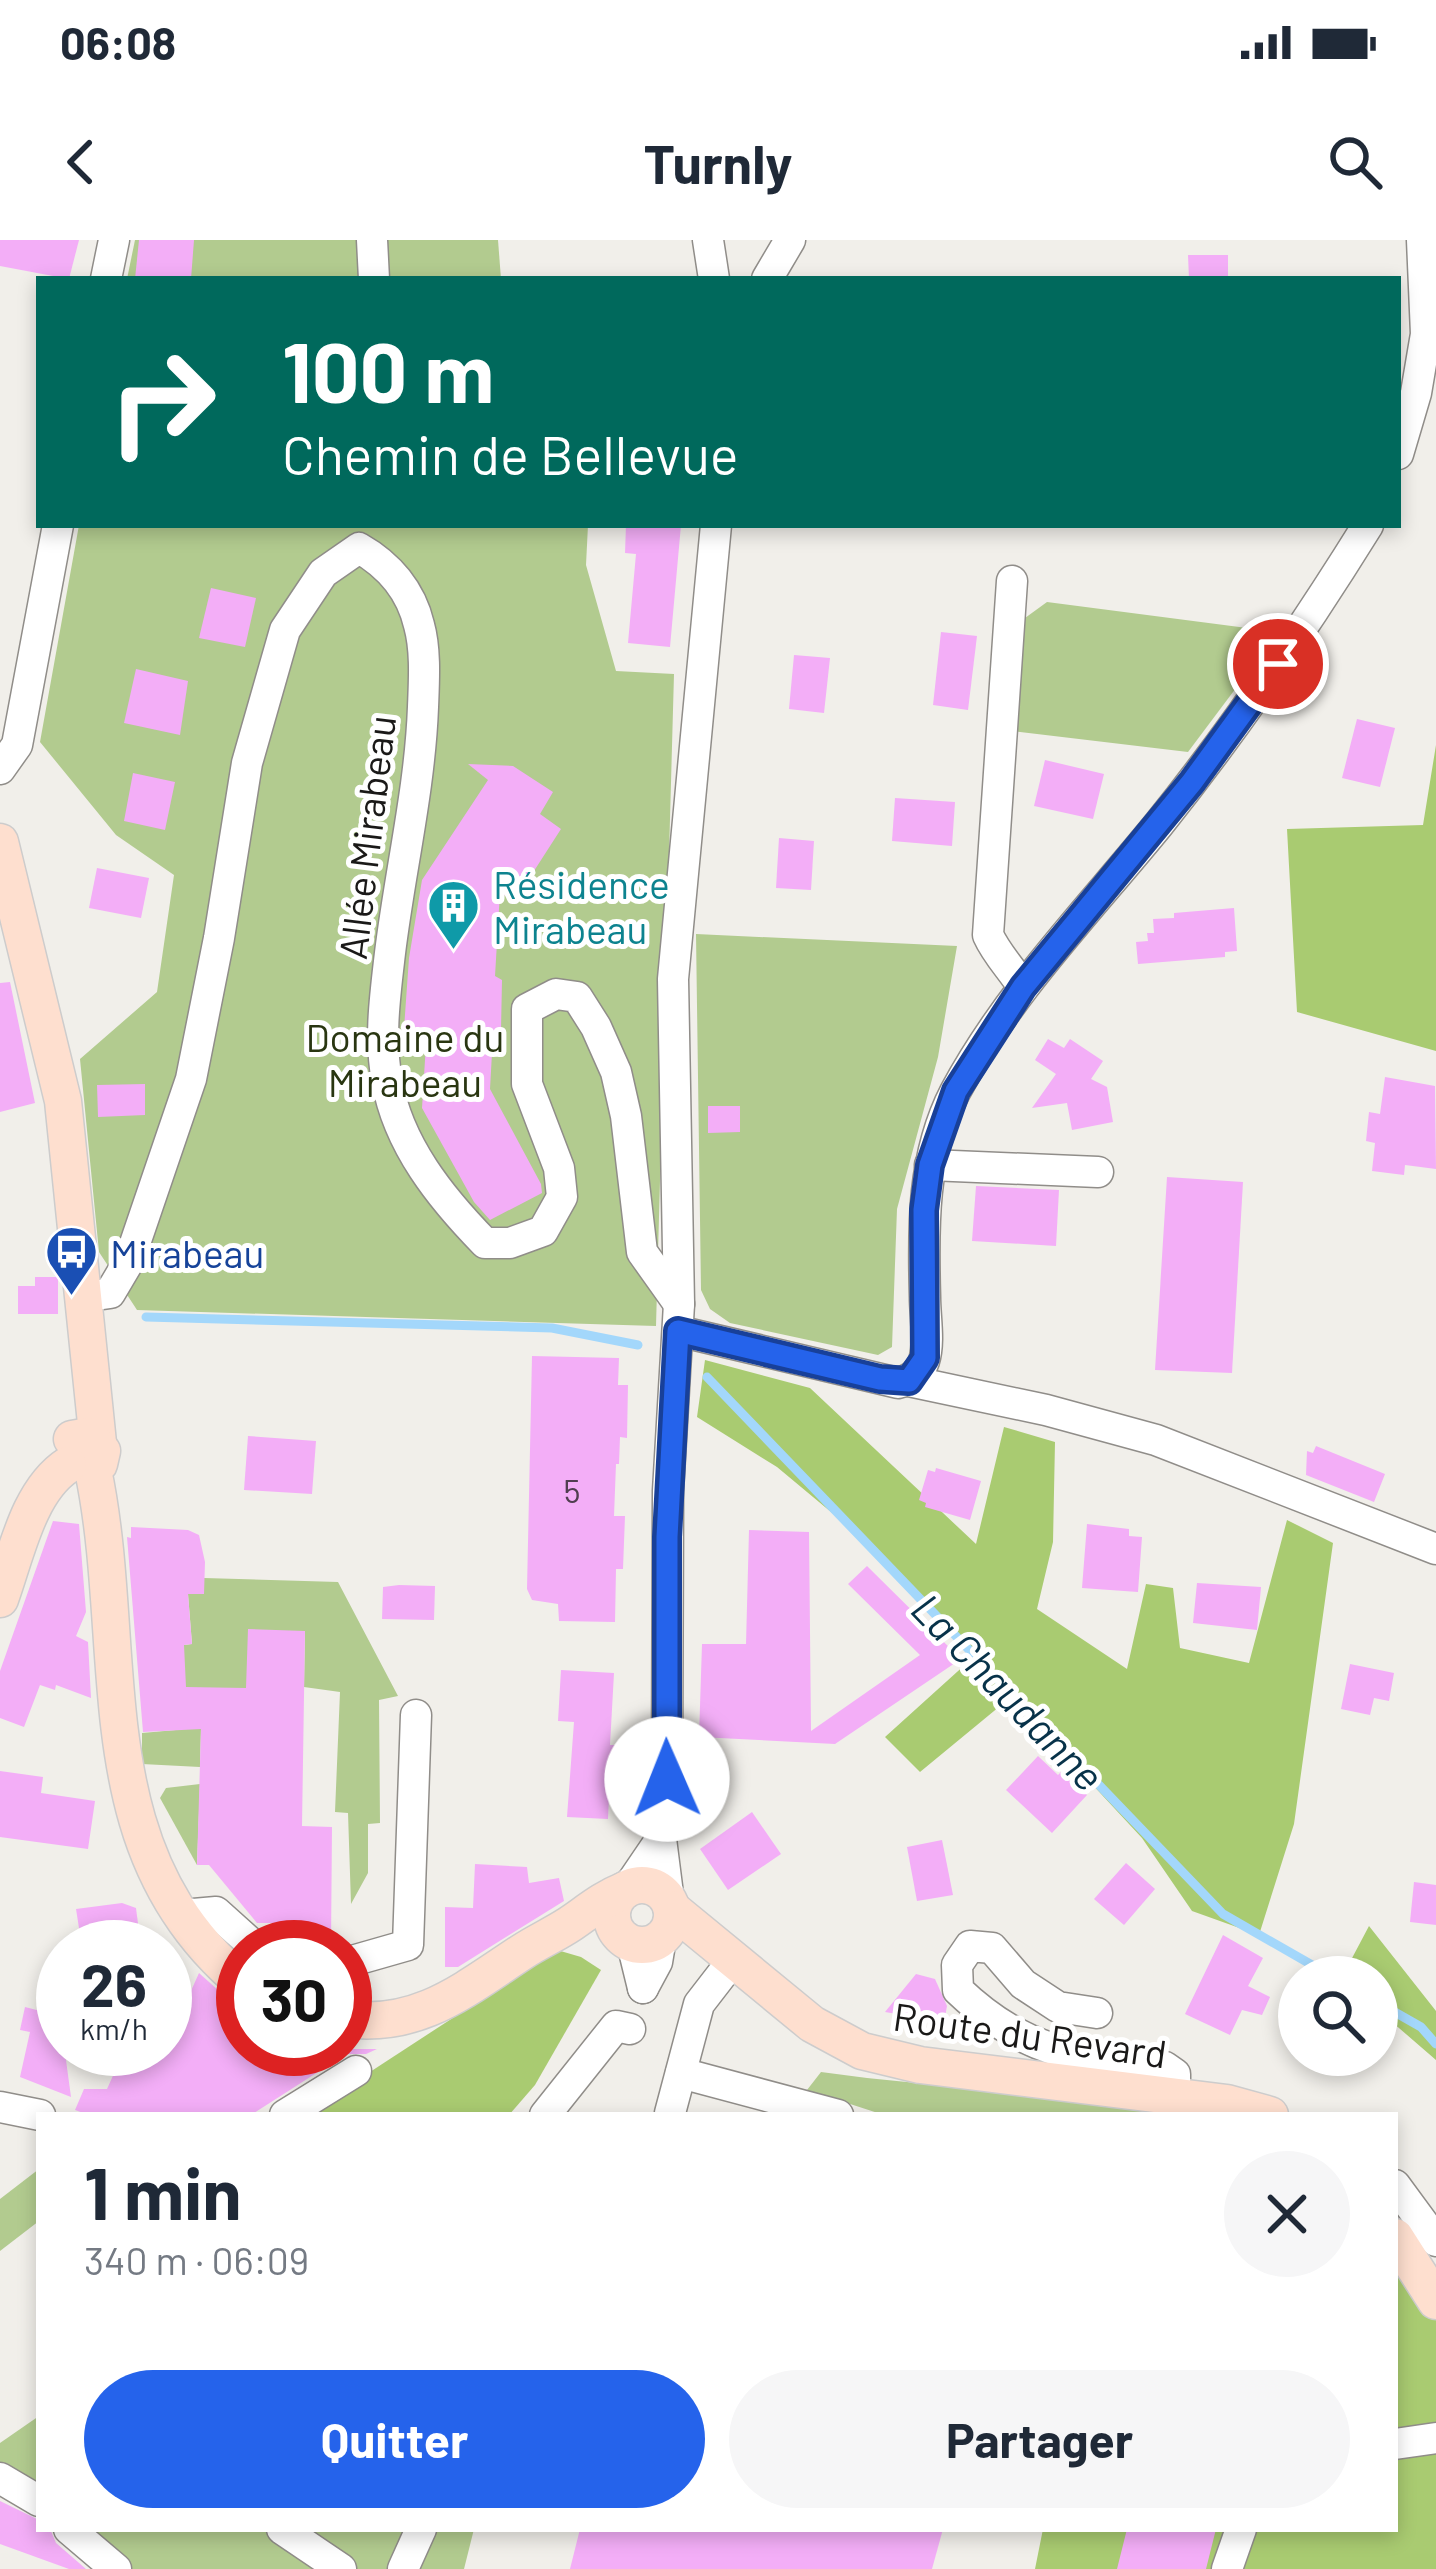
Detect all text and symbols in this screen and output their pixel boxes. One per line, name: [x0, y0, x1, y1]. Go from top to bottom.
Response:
text: 06:08: [60, 15, 176, 69]
icon: back: [48, 129, 114, 195]
icon: search: [1322, 129, 1388, 195]
text: Turnly: [643, 130, 793, 195]
text: 100 m: [282, 319, 494, 420]
icon: right: [84, 324, 240, 480]
text: Chemin de Bellevue: [282, 421, 739, 486]
pin: [1227, 613, 1329, 715]
icon: arrive: [1245, 631, 1311, 697]
street label: Allée Mirabeau: [328, 712, 404, 962]
place label: Résidence Mirabeau: [493, 860, 670, 952]
building icon: Résidence Mirabeau: [426, 877, 482, 951]
park label: Domaine du Mirabeau: [305, 1013, 505, 1105]
bus stop icon: Mirabeau: [43, 1224, 99, 1298]
place label: Mirabeau: [110, 1229, 264, 1276]
house number: 5: [564, 1470, 580, 1510]
water label: La Chaudanne: [903, 1582, 1115, 1800]
position arrow: [604, 1716, 730, 1842]
speed limit sign: 30: [216, 1920, 372, 2076]
text: 26: [81, 1947, 147, 2019]
map controls: [1278, 1956, 1398, 2076]
button: search: [1278, 1956, 1398, 2076]
street label: Route du Revard: [890, 1992, 1170, 2076]
text: km/h: [80, 2010, 148, 2046]
text: 1 min: [84, 2148, 242, 2234]
button: close: [1224, 2151, 1350, 2277]
text: 340 m · 06:09: [84, 2236, 309, 2283]
button: Quitter: [84, 2370, 705, 2508]
button: Partager: [729, 2370, 1350, 2508]

